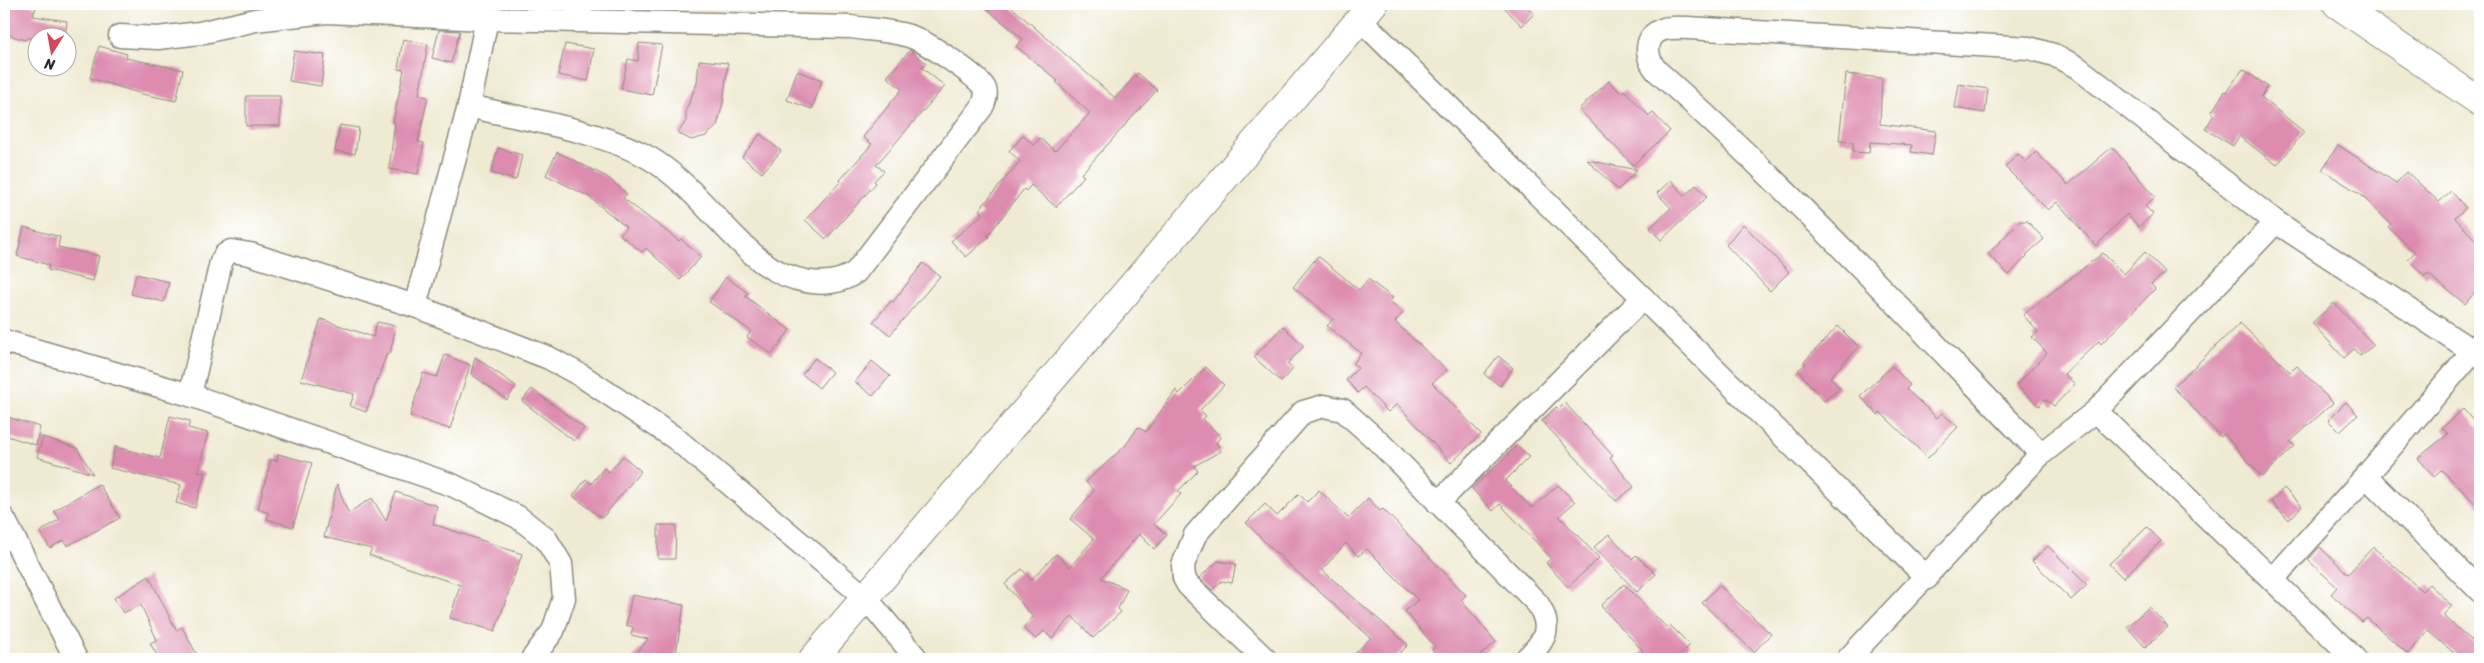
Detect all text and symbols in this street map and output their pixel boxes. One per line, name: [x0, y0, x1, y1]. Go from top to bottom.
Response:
north arrow: [28, 28, 78, 78]
text: N: [42, 51, 58, 78]

